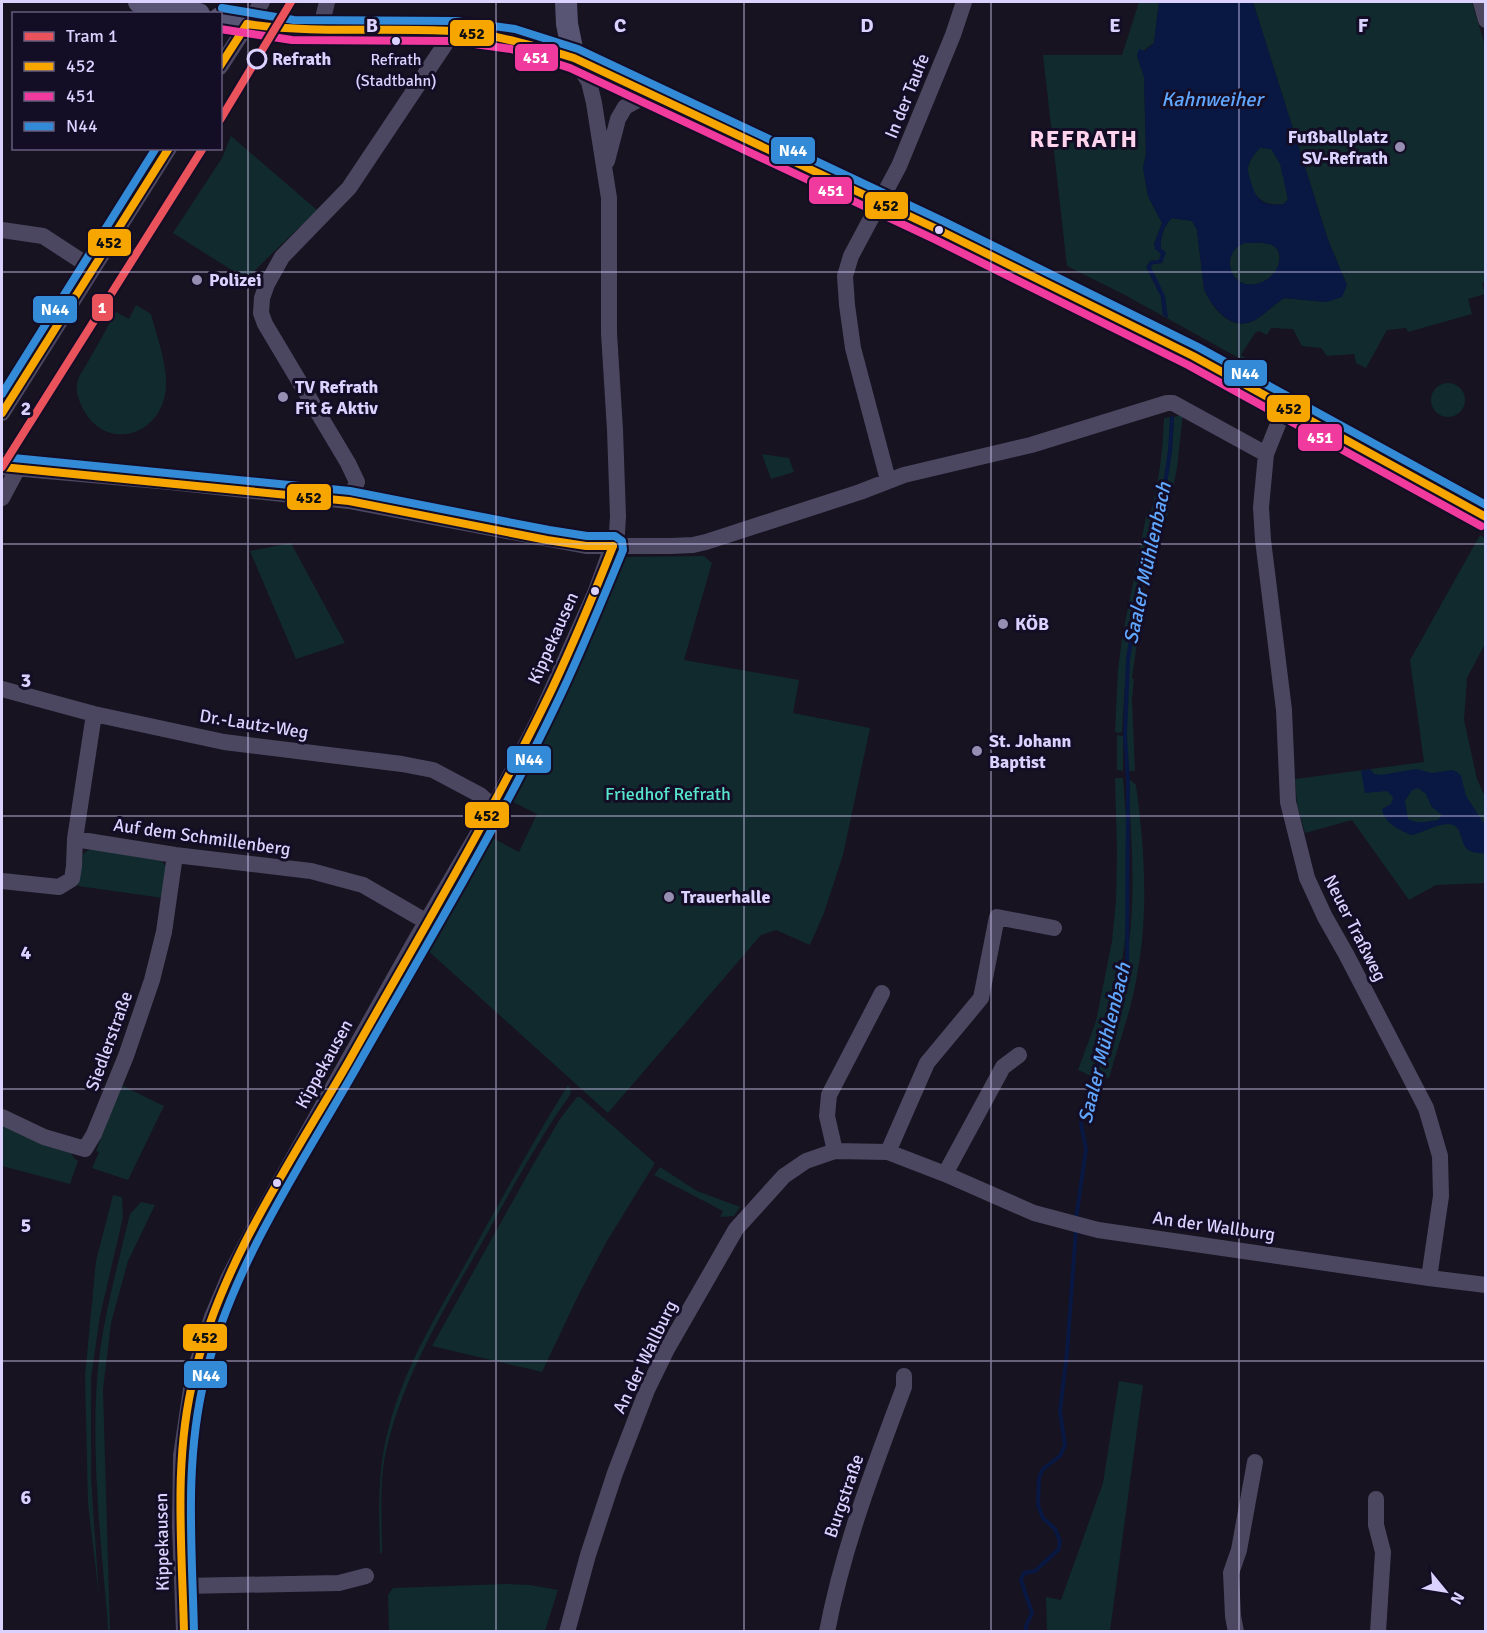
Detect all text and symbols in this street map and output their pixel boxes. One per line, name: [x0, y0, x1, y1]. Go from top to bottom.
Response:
legend: [12, 12, 222, 150]
text: B: [366, 13, 378, 38]
text: C: [614, 13, 626, 38]
text: D: [860, 13, 874, 38]
text: E: [1109, 13, 1121, 38]
text: F: [1358, 13, 1369, 38]
line badge: 452: [449, 19, 495, 47]
text: 452: [459, 24, 485, 44]
text: Tram 1: [66, 25, 118, 47]
marker: Refrath (Stadtbahn): [390, 35, 402, 47]
line badge: 451: [514, 43, 559, 72]
place label: Refrath: [272, 48, 331, 70]
text: 451: [523, 48, 549, 68]
marker: Refrath: [247, 49, 267, 69]
place label: Refrath (Stadtbahn): [355, 50, 437, 91]
street label: In der Taufe: [880, 50, 934, 142]
text: 452: [66, 55, 95, 77]
text: 451: [66, 85, 95, 107]
water label: Kahnweiher: [1161, 87, 1265, 112]
text: N44: [66, 115, 98, 137]
district label: REFRATH: [1029, 124, 1139, 154]
place label: Fußballplatz SV-Refrath: [1288, 126, 1388, 169]
line badge: N44: [770, 136, 816, 165]
marker: Fußballplatz SV-Refrath: [1393, 140, 1407, 154]
text: N44: [779, 141, 808, 161]
line badge: 451: [808, 176, 853, 205]
text: 451: [818, 181, 844, 201]
line badge: 452: [864, 191, 909, 220]
text: 452: [873, 196, 899, 216]
unlabelled marker: [933, 224, 945, 236]
line badge: 452: [87, 228, 132, 257]
text: 452: [96, 233, 122, 253]
place label: Polizei: [209, 269, 262, 291]
marker: Polizei: [190, 273, 204, 287]
line badge: 1: [91, 293, 114, 322]
line badge: N44: [32, 295, 78, 324]
text: 1: [98, 298, 107, 318]
text: N44: [41, 300, 70, 320]
line badge: N44: [1223, 359, 1268, 387]
text: N44: [1231, 364, 1260, 384]
place label: TV Refrath Fit & Aktiv: [295, 376, 379, 419]
marker: TV Refrath Fit & Aktiv: [276, 390, 290, 404]
line badge: 452: [1266, 394, 1311, 423]
text: 2: [21, 396, 31, 421]
text: 452: [1276, 399, 1302, 419]
line badge: 451: [1297, 423, 1343, 452]
text: 451: [1307, 428, 1333, 448]
water label: Saaler Mühlenbach: [1118, 479, 1177, 646]
line badge: 452: [286, 483, 332, 511]
text: 452: [296, 488, 322, 508]
unlabelled marker: [589, 585, 601, 597]
street label: Kippekausen: [523, 589, 583, 687]
place label: KÖB: [1015, 613, 1049, 635]
marker: KÖB: [996, 617, 1010, 631]
text: 3: [21, 668, 31, 693]
street label: Dr.-Lautz-Weg: [198, 705, 310, 743]
place label: St. Johann Baptist: [989, 730, 1072, 773]
marker: St. Johann Baptist: [970, 744, 984, 758]
line badge: N44: [506, 745, 552, 774]
text: N44: [515, 750, 544, 770]
park label: Friedhof Refrath: [605, 783, 731, 805]
line badge: 452: [464, 801, 510, 829]
text: 452: [474, 806, 500, 826]
street label: Auf dem Schmillenberg: [112, 814, 292, 860]
street label: Neuer Traßweg: [1319, 871, 1391, 985]
place label: Trauerhalle: [681, 886, 770, 908]
marker: Trauerhalle: [662, 890, 676, 904]
text: 4: [21, 940, 32, 965]
water label: Saaler Mühlenbach: [1072, 959, 1137, 1126]
street label: Siedlerstraße: [81, 988, 137, 1094]
street label: Kippekausen: [291, 1016, 357, 1112]
unlabelled marker: [271, 1177, 283, 1189]
street label: An der Wallburg: [1151, 1207, 1277, 1245]
text: 5: [21, 1213, 31, 1238]
street label: An der Wallburg: [608, 1297, 682, 1417]
line badge: 452: [182, 1323, 228, 1352]
text: 452: [192, 1328, 218, 1348]
line badge: N44: [183, 1360, 228, 1389]
text: N44: [192, 1366, 221, 1386]
street label: Burgstraße: [819, 1451, 869, 1541]
text: 6: [21, 1485, 32, 1510]
street label: Kippekausen: [150, 1493, 174, 1591]
north arrow: [1415, 1561, 1475, 1621]
text: N: [1446, 1588, 1469, 1608]

